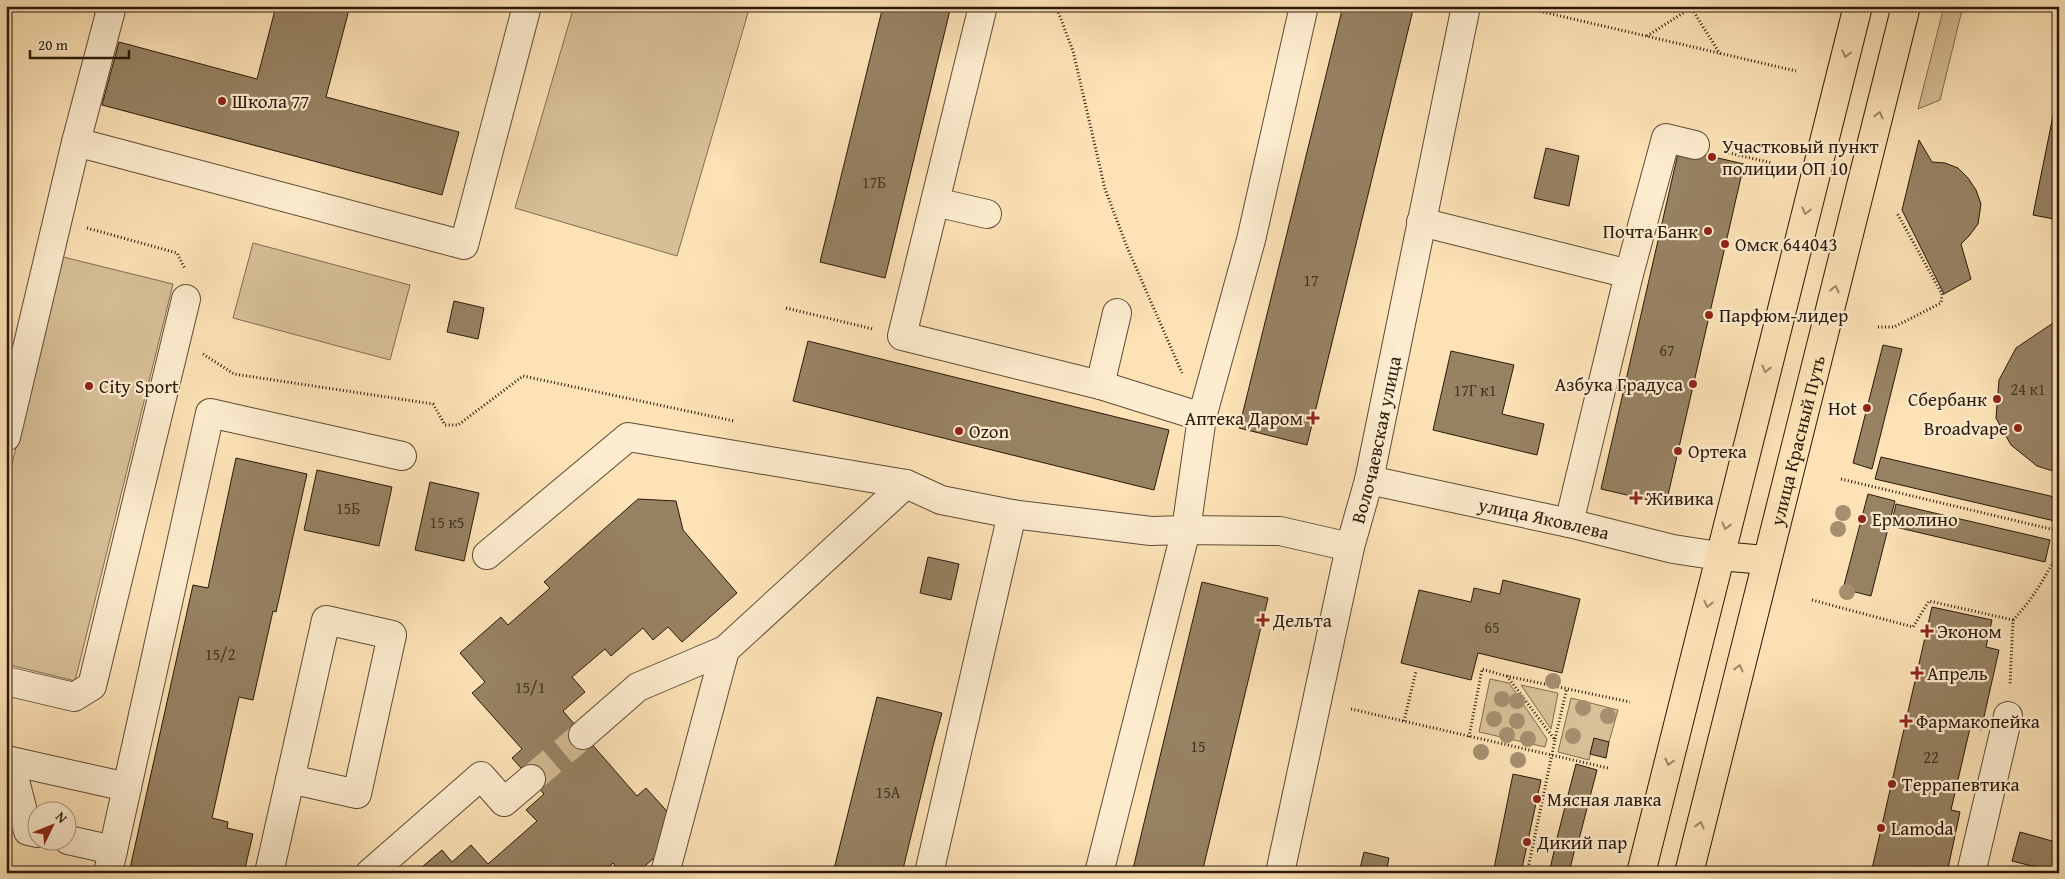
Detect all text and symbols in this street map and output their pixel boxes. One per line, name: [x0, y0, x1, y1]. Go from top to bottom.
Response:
scale bar: [30, 28, 129, 60]
text: 20 m: [38, 34, 69, 55]
one-way arrow: [1841, 49, 1852, 58]
place label: Школа 77: [232, 87, 310, 115]
marker: Школа 77: [216, 95, 228, 107]
one-way arrow: [1873, 111, 1883, 119]
place label: Участковый пункт полиции ОП 10: [1722, 132, 1879, 182]
marker: Участковый пункт полиции ОП 10: [1706, 151, 1718, 163]
house number: 17Б: [862, 170, 886, 194]
one-way arrow: [1801, 207, 1812, 216]
place label: Почта Банк: [1603, 217, 1698, 245]
marker: Почта Банк: [1702, 225, 1714, 237]
place label: Омск 644043: [1735, 230, 1838, 258]
marker: Омск 644043: [1719, 238, 1731, 250]
house number: 17: [1303, 268, 1319, 292]
one-way arrow: [1829, 286, 1839, 294]
place label: Парфюм-лидер: [1719, 301, 1848, 329]
marker: Парфюм-лидер: [1703, 309, 1715, 321]
house number: 67: [1659, 338, 1675, 362]
street label: улица Красный Путь: [1762, 352, 1832, 530]
street label: Волочаевская улица: [1343, 354, 1408, 527]
one-way arrow: [1761, 364, 1772, 373]
place label: Азбука Градуса: [1555, 370, 1683, 398]
place label: City Sport: [99, 372, 179, 400]
house number: 24 к1: [2010, 377, 2046, 401]
house number: 17Г к1: [1454, 378, 1496, 402]
marker: Азбука Градуса: [1687, 378, 1699, 390]
marker: City Sport: [83, 380, 95, 392]
place label: Сбербанк: [1908, 385, 1987, 413]
marker: Сбербанк: [1991, 393, 2003, 405]
place label: Hot: [1828, 394, 1857, 422]
marker: Hot: [1861, 402, 1873, 414]
place label: Аптека Даром: [1185, 404, 1303, 432]
marker: Аптека Даром: [1307, 412, 1319, 424]
place label: Broadvape: [1924, 414, 2008, 442]
place label: Ozon: [969, 417, 1010, 445]
marker: Broadvape: [2012, 422, 2024, 434]
marker: Ozon: [953, 425, 965, 437]
place label: Ортека: [1688, 437, 1747, 465]
marker: Ортека: [1672, 445, 1684, 457]
place label: Живика: [1645, 484, 1714, 512]
street label: улица Яковлева: [1475, 490, 1612, 547]
marker: Живика: [1630, 492, 1642, 504]
house number: 15Б: [336, 496, 360, 520]
place label: Ермолино: [1872, 505, 1958, 533]
house number: 15 к5: [429, 510, 465, 534]
marker: Ермолино: [1856, 513, 1868, 525]
one-way arrow: [1721, 522, 1732, 531]
one-way arrow: [1703, 599, 1714, 608]
place label: Дельта: [1272, 606, 1332, 634]
marker: Дельта: [1257, 614, 1269, 626]
house number: 65: [1484, 615, 1500, 639]
place label: Эконом: [1937, 617, 2002, 645]
marker: Эконом: [1921, 625, 1933, 637]
house number: 15/2: [205, 642, 235, 666]
place label: Апрель: [1927, 659, 1988, 687]
one-way arrow: [1733, 663, 1744, 672]
marker: Апрель: [1911, 667, 1923, 679]
house number: 15/1: [515, 675, 545, 699]
place label: Фармакопейка: [1916, 707, 2040, 735]
marker: Фармакопейка: [1900, 715, 1912, 727]
house number: 15: [1190, 734, 1206, 758]
house number: 22: [1923, 745, 1939, 769]
one-way arrow: [1664, 757, 1675, 766]
place label: Террапевтика: [1902, 770, 2019, 798]
marker: Террапевтика: [1886, 778, 1898, 790]
house number: 15А: [875, 780, 901, 804]
place label: Мясная лавка: [1547, 785, 1662, 813]
marker: Мясная лавка: [1531, 793, 1543, 805]
north arrow: [28, 802, 78, 852]
text: N: [51, 807, 72, 828]
place label: Lamoda: [1891, 814, 1954, 842]
one-way arrow: [1694, 821, 1705, 830]
marker: Lamoda: [1875, 822, 1887, 834]
place label: Дикий пар: [1536, 828, 1627, 856]
marker: Дикий пар: [1521, 836, 1533, 848]

